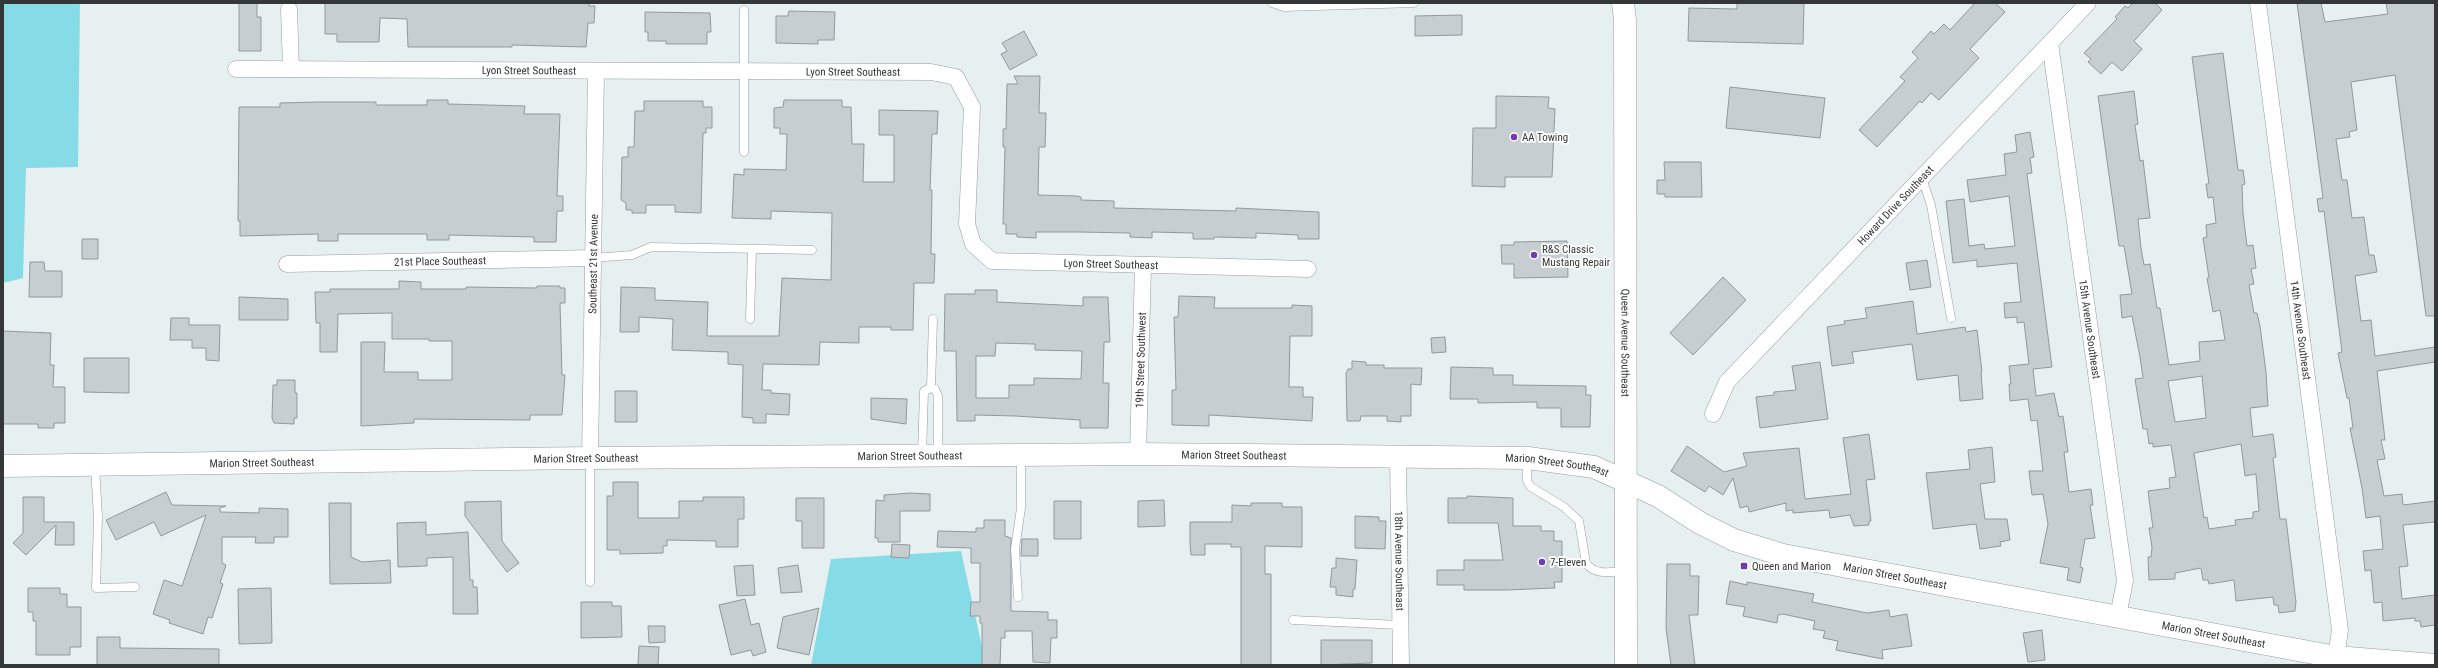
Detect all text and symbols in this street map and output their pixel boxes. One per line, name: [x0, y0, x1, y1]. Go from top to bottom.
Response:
street label: Lyon Street Southeast: [482, 64, 576, 77]
street label: Lyon Street Southeast: [806, 65, 900, 79]
place label: AA Towing: [1522, 131, 1568, 144]
marker: AA Towing: [1509, 132, 1519, 142]
street label: Howard Drive Southeast: [1855, 163, 1936, 248]
street label: Southeast 21st Avenue: [586, 214, 601, 314]
place label: R&S Classic Mustang Repair: [1542, 243, 1611, 269]
marker: R&S Classic Mustang Repair: [1529, 250, 1539, 260]
street label: 21st Place Southeast: [394, 254, 486, 269]
street label: Lyon Street Southeast: [1063, 257, 1158, 272]
street label: 15th Avenue Southeast: [2076, 279, 2103, 380]
street label: 14th Avenue Southeast: [2287, 280, 2313, 381]
street label: Queen Avenue Southeast: [1618, 289, 1632, 397]
street label: 19th Street Southwest: [1133, 312, 1149, 408]
street label: Marion Street Southeast: [1181, 448, 1287, 463]
street label: Marion Street Southeast: [857, 449, 963, 463]
street label: Marion Street Southeast: [533, 452, 639, 466]
street label: Marion Street Southeast: [1505, 452, 1611, 480]
street label: Marion Street Southeast: [209, 456, 315, 470]
street label: 18th Avenue Southeast: [1392, 511, 1406, 611]
place label: 7-Eleven: [1550, 556, 1586, 569]
marker: 7-Eleven: [1537, 557, 1547, 567]
place label: Queen and Marion: [1752, 560, 1831, 573]
street label: Marion Street Southeast: [1842, 560, 1948, 592]
marker: Queen and Marion: [1739, 561, 1749, 571]
street label: Marion Street Southeast: [2161, 619, 2266, 651]

